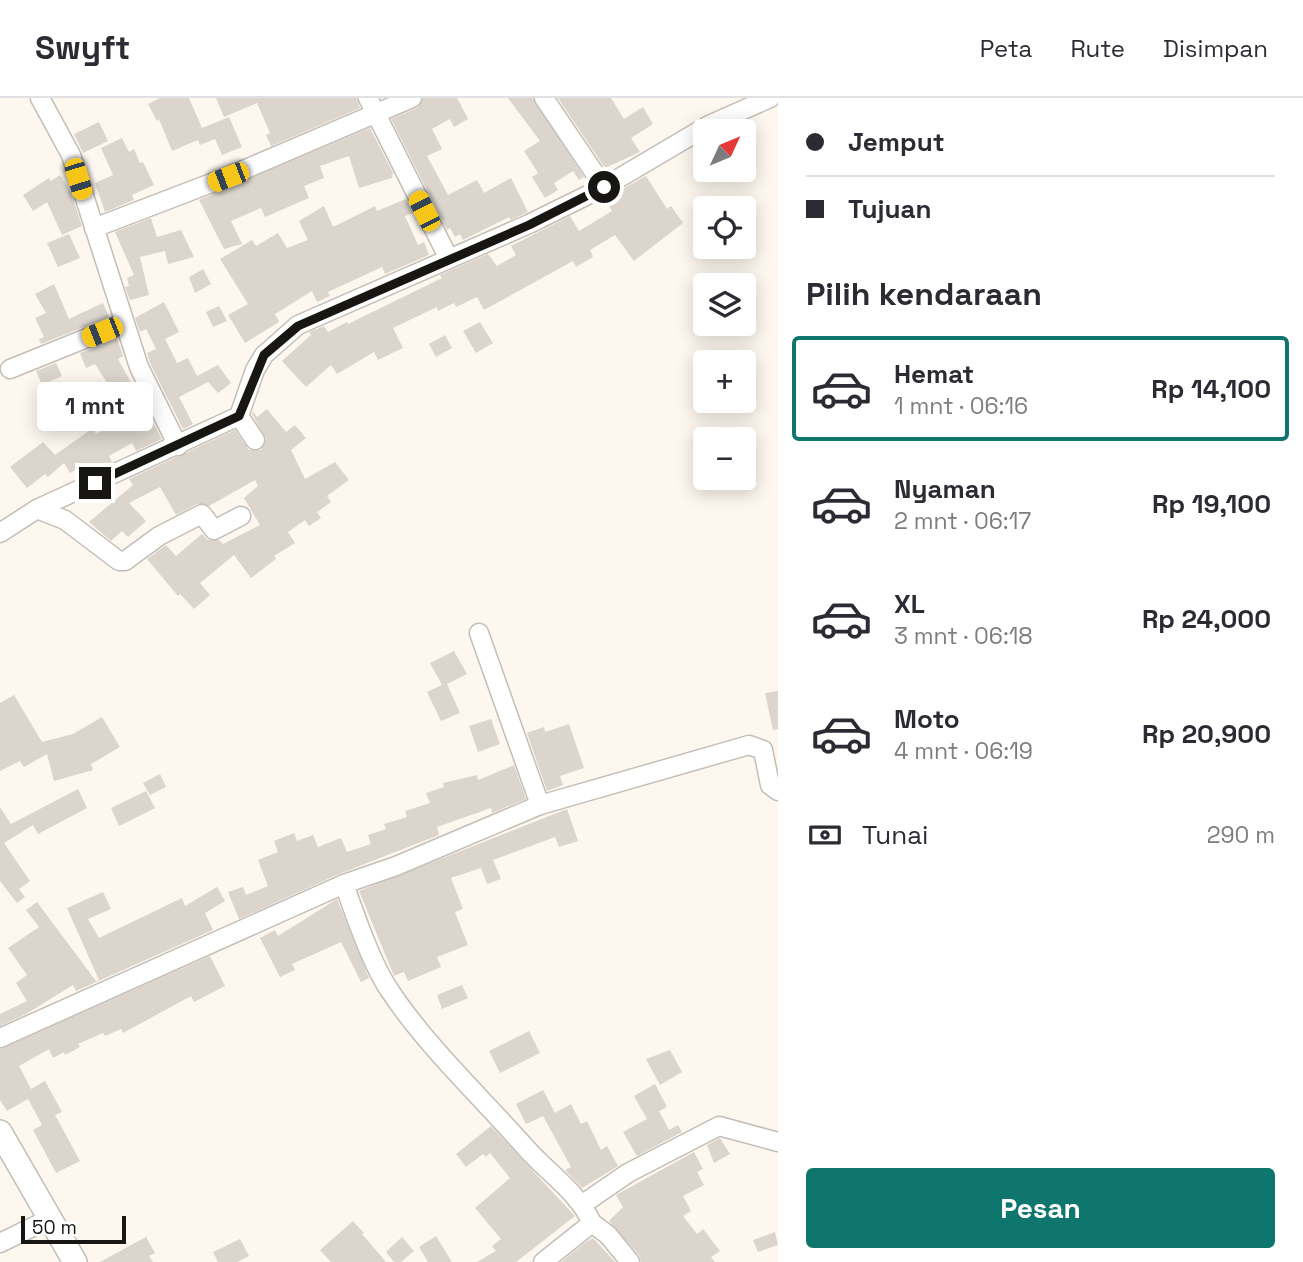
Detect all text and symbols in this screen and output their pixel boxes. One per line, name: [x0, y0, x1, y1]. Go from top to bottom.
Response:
text: Swyft: [35, 27, 130, 69]
text: Peta: [980, 33, 1032, 64]
text: Rute: [1070, 33, 1125, 64]
text: Disimpan: [1163, 33, 1268, 64]
north arrow: [693, 119, 756, 182]
map controls: [693, 119, 756, 490]
text: Jemput: [848, 125, 945, 159]
car: [62, 156, 95, 202]
car: [205, 160, 252, 194]
route start: [588, 171, 620, 203]
car: [406, 188, 443, 234]
text: Tujuan: [848, 192, 931, 226]
button: locate: [693, 196, 756, 259]
button: layers: [693, 273, 756, 336]
text: Pilih kendaraan: [806, 274, 1042, 314]
car: [79, 314, 126, 350]
button: +: [693, 350, 756, 413]
icon: car: [810, 357, 873, 420]
text: Hemat: [894, 357, 974, 391]
text: Rp 14,100: [1151, 372, 1271, 406]
callout: 1 mnt: [37, 382, 153, 430]
text: 1 mnt: [65, 391, 125, 421]
text: 1 mnt · 06:16: [894, 391, 1028, 421]
button: −: [693, 427, 756, 490]
route end: [79, 467, 111, 499]
icon: car: [810, 472, 873, 535]
text: Nyaman: [894, 472, 996, 506]
text: Rp 19,100: [1152, 487, 1271, 521]
text: 2 mnt · 06:17: [894, 506, 1031, 536]
icon: car: [810, 587, 873, 650]
text: XL: [894, 587, 925, 621]
text: Rp 24,000: [1142, 602, 1271, 636]
text: 3 mnt · 06:18: [894, 621, 1033, 651]
icon: car: [810, 702, 873, 765]
text: Moto: [894, 702, 960, 736]
text: Rp 20,900: [1142, 717, 1271, 751]
text: 4 mnt · 06:19: [894, 736, 1033, 766]
icon: cash: [806, 816, 844, 854]
text: Tunai: [862, 818, 928, 852]
text: 290 m: [1207, 820, 1275, 850]
button: Pesan: [806, 1168, 1275, 1248]
scale bar: [21, 1213, 126, 1245]
text: 50 m: [32, 1215, 77, 1240]

